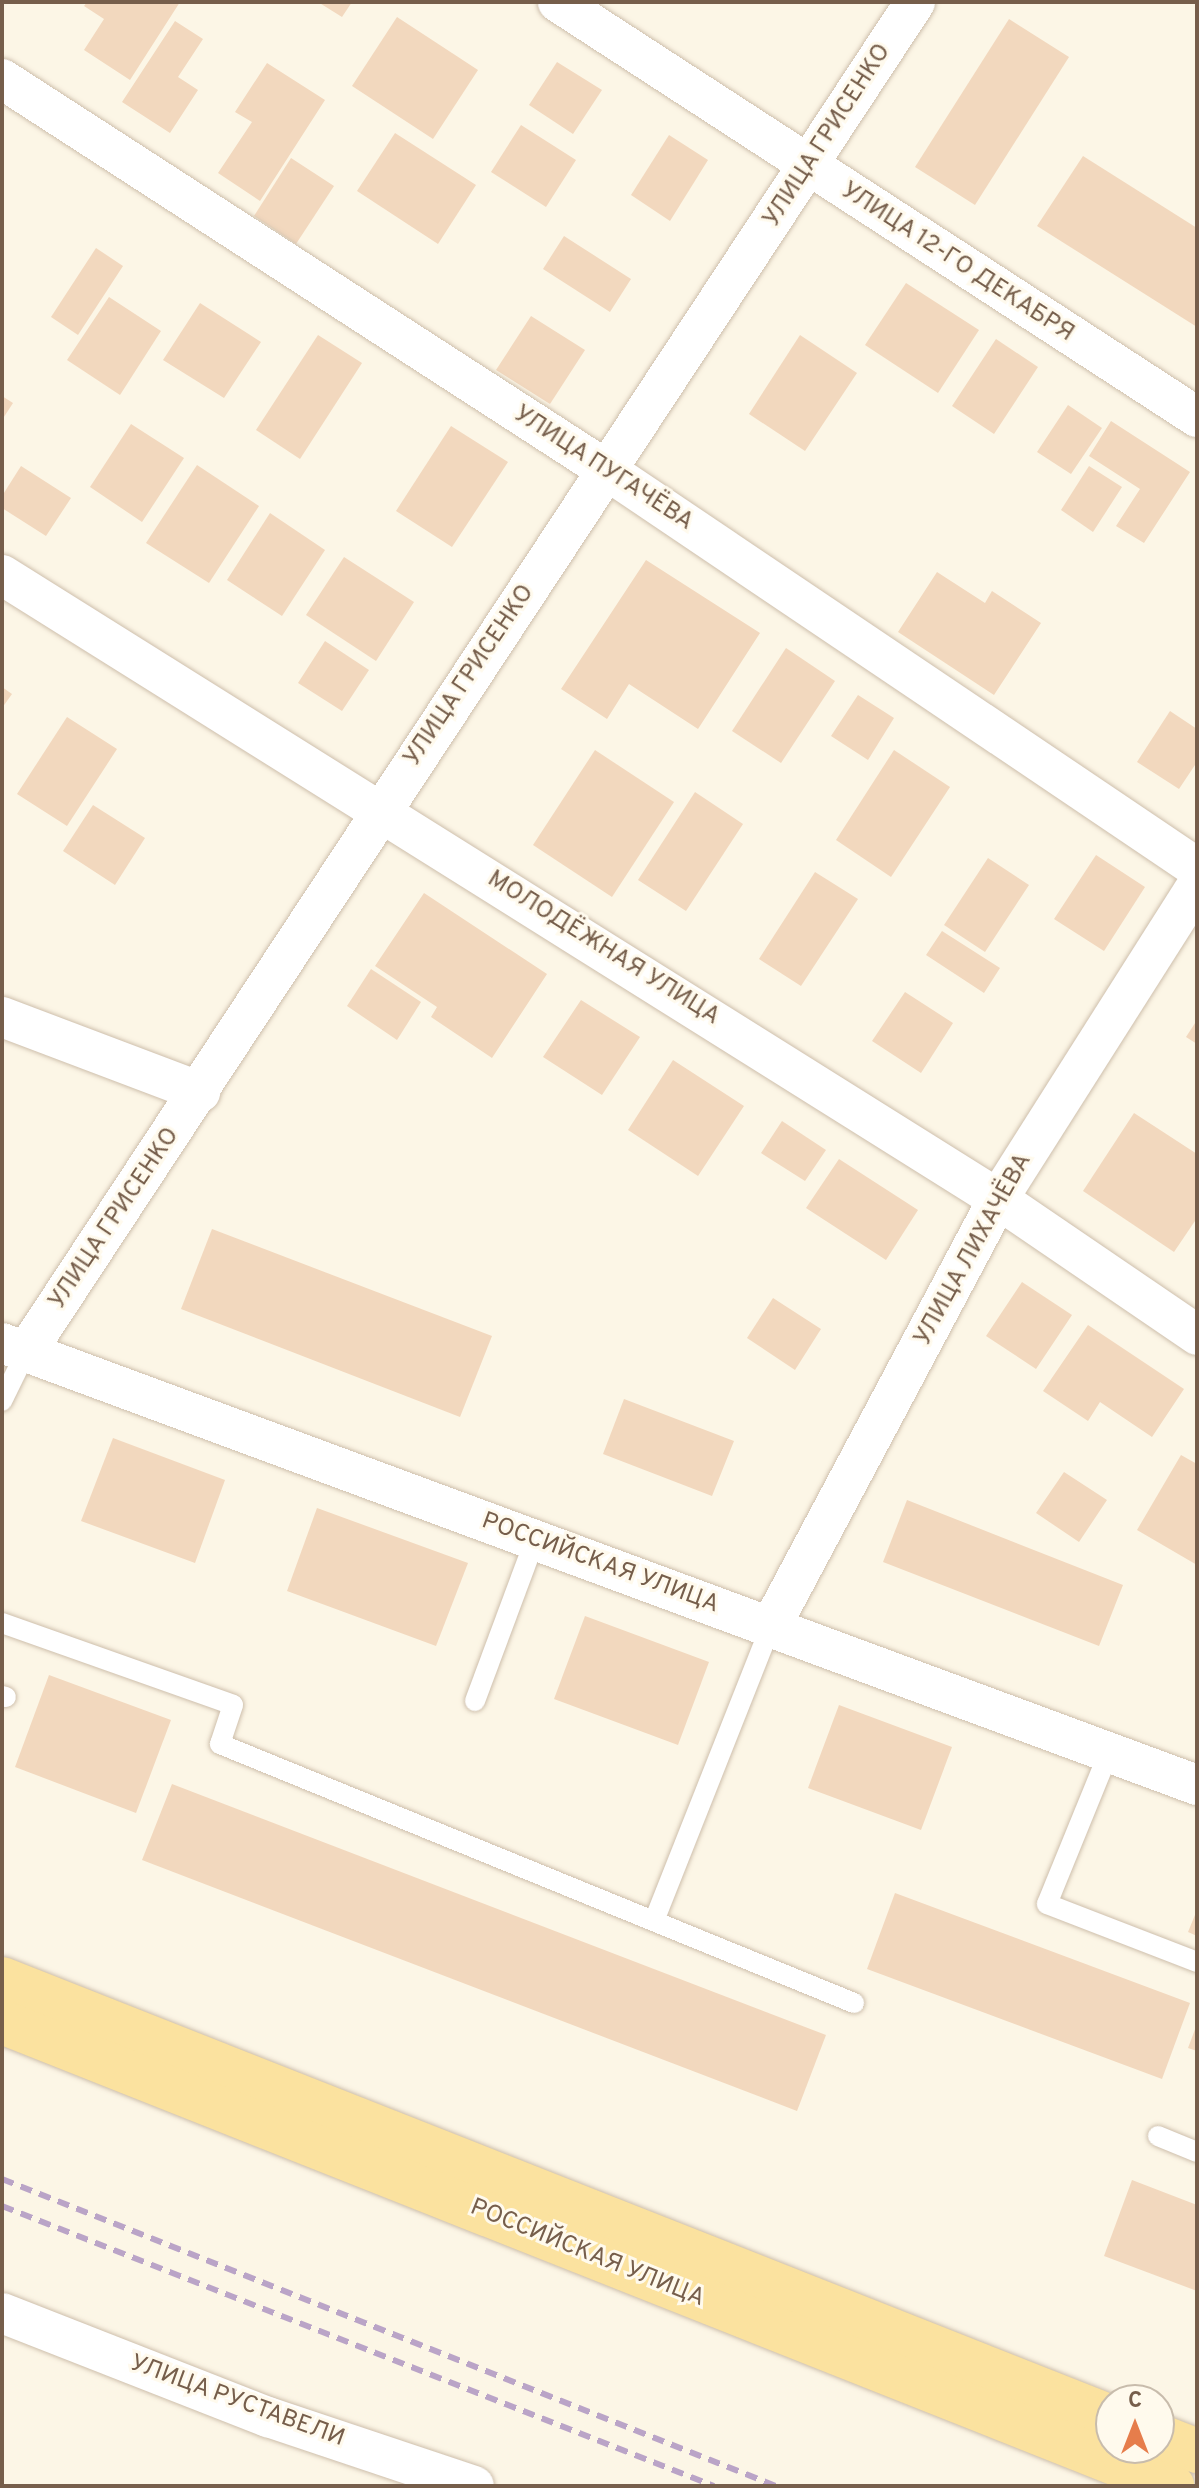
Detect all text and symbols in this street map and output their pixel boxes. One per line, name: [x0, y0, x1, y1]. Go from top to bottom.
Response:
street label: УЛИЦА ГРИСЕНКО: [758, 39, 898, 233]
street label: УЛИЦА 12-ГО ДЕКАБРЯ: [835, 177, 1079, 349]
street label: УЛИЦА ПУГАЧЁВА: [507, 400, 699, 538]
street label: УЛИЦА ГРИСЕНКО: [398, 580, 542, 772]
street label: МОЛОДЁЖНАЯ УЛИЦА: [481, 866, 725, 1032]
street label: УЛИЦА ГРИСЕНКО: [43, 1123, 187, 1315]
street label: УЛИЦА ЛИХАЧЁВА: [909, 1149, 1039, 1351]
street label: РОССИЙСКАЯ УЛИЦА: [477, 1508, 723, 1620]
street label: РОССИЙСКАЯ УЛИЦА: [466, 2194, 708, 2314]
street label: УЛИЦА РУСТАВЕЛИ: [125, 2350, 349, 2454]
north arrow: [1095, 2384, 1175, 2464]
text: С: [1128, 2388, 1142, 2415]

